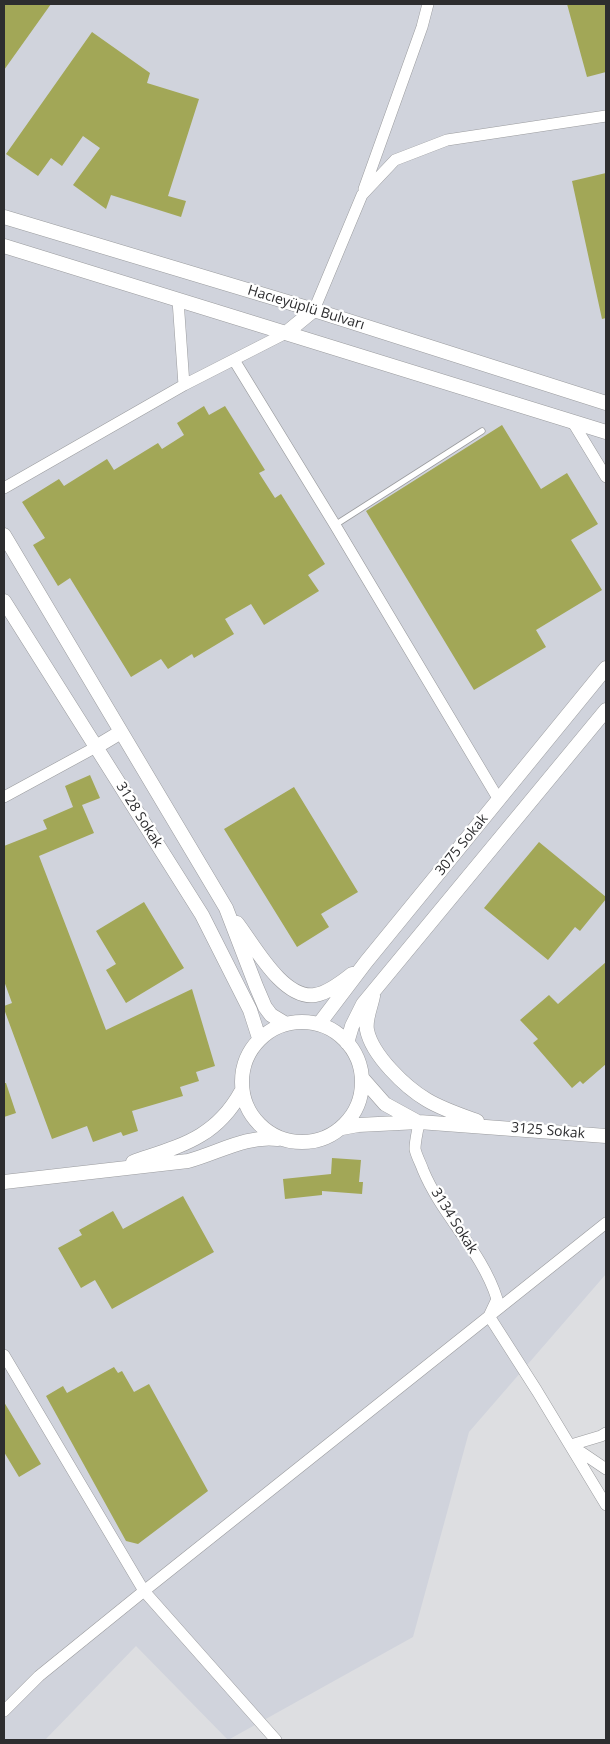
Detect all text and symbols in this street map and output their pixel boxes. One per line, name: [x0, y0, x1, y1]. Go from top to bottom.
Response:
street label: Hacıeyüplü Bulvarı: [246, 282, 366, 334]
street label: 3128 Sokak: [112, 779, 166, 851]
street label: 3075 Sokak: [432, 811, 492, 879]
street label: 3125 Sokak: [510, 1119, 586, 1143]
street label: 3134 Sokak: [427, 1185, 481, 1257]

